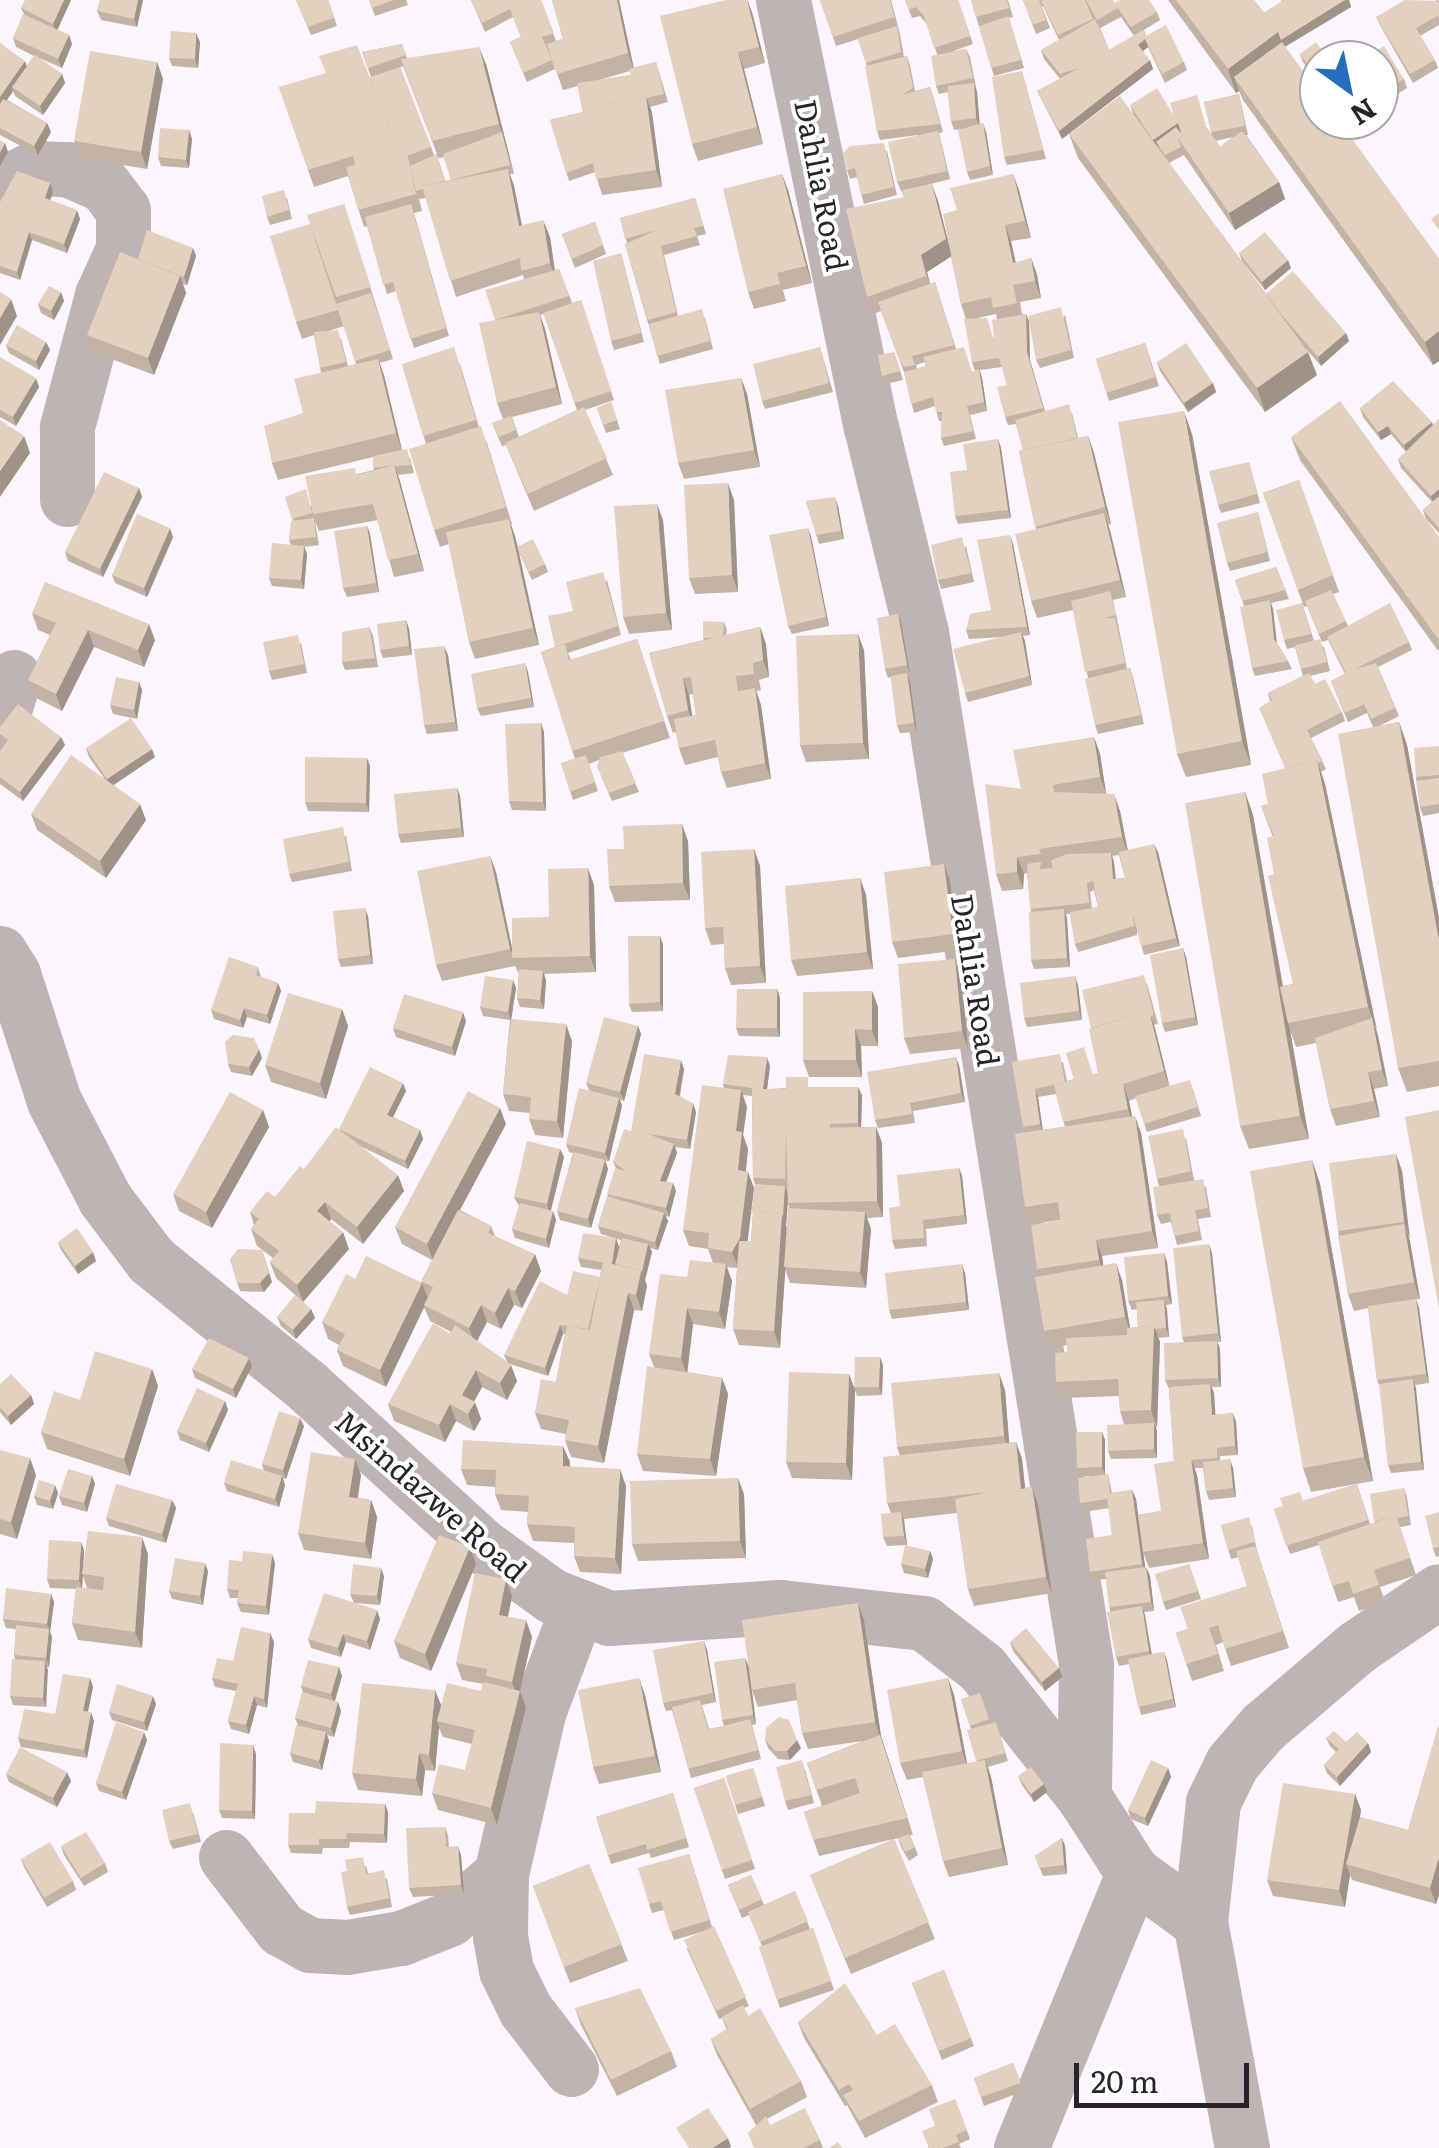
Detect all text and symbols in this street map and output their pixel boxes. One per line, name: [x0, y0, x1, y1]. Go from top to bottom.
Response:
north arrow: [1299, 40, 1399, 140]
text: N: [1343, 89, 1386, 137]
street label: Dahlia Road: [789, 96, 857, 274]
street label: Dahlia Road: [946, 891, 1008, 1069]
street label: Msindazwe Road: [329, 1402, 535, 1588]
scale bar: [1079, 2043, 1254, 2105]
text: 20 m: [1091, 2058, 1159, 2102]

